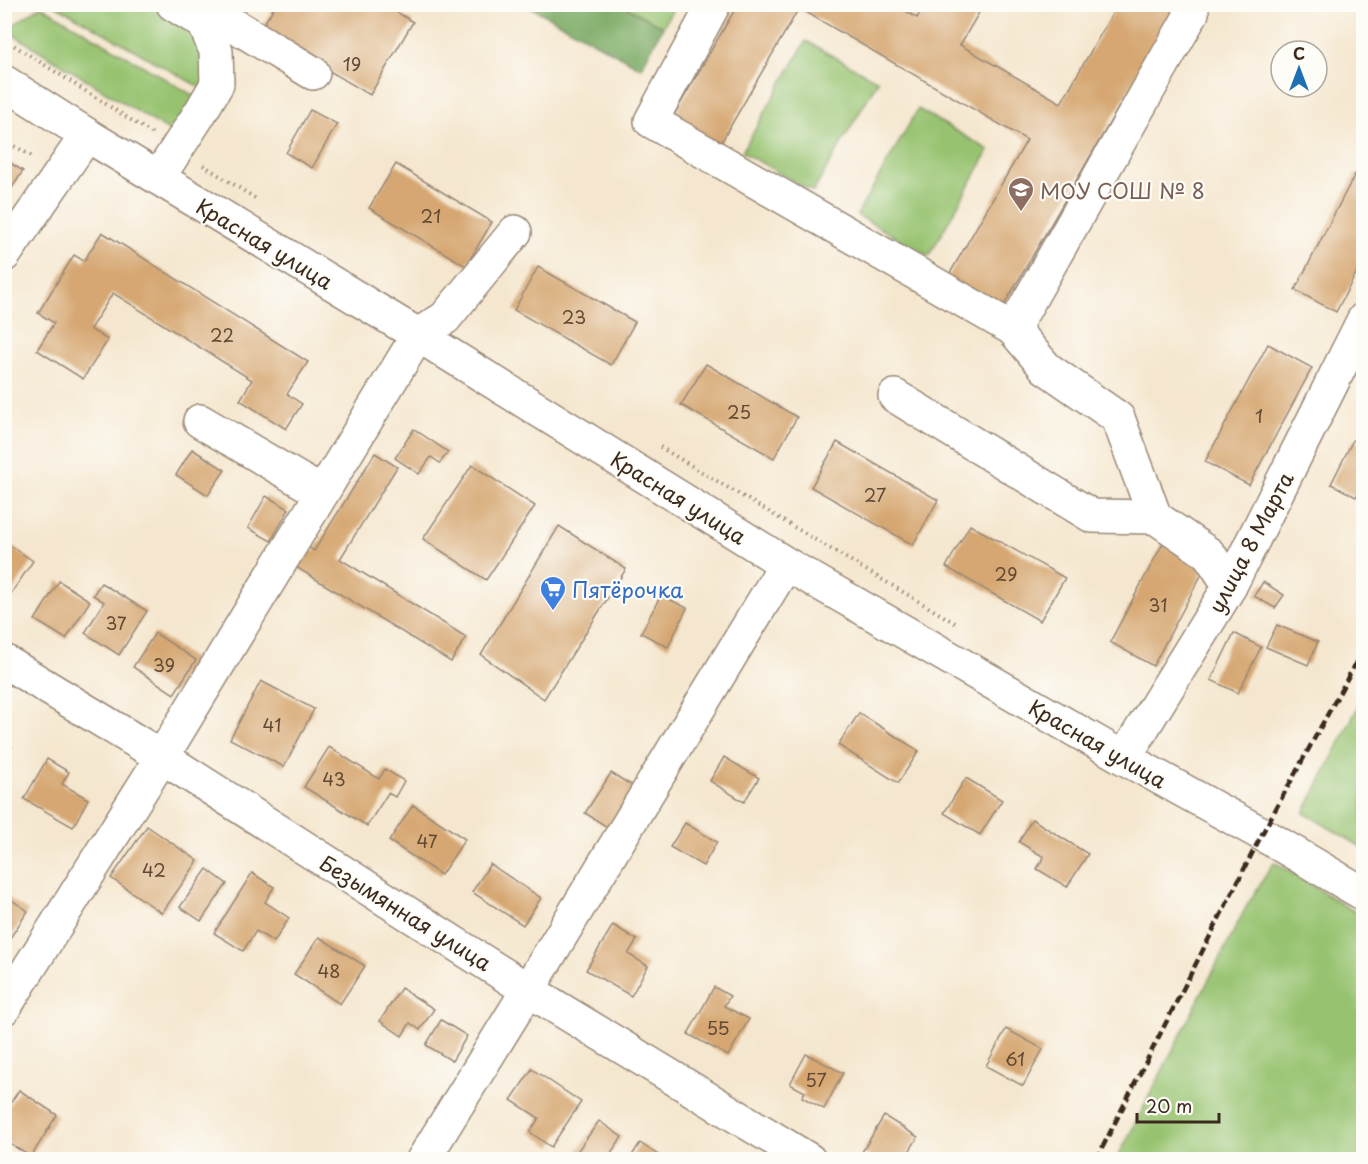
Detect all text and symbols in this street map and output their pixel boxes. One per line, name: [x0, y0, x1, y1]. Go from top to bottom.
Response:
north arrow: [1269, 39, 1329, 99]
text: С: [1293, 41, 1305, 65]
house number: 19: [343, 50, 361, 77]
place label: МОУ СОШ № 8: [1040, 174, 1205, 206]
school or university icon: МОУ СОШ № 8: [1006, 175, 1036, 213]
street label: Красная улица: [191, 190, 340, 297]
house number: 21: [421, 202, 441, 229]
house number: 23: [562, 303, 586, 330]
house number: 22: [210, 321, 234, 348]
house number: 25: [727, 398, 751, 425]
house number: 1: [1255, 402, 1263, 429]
street label: Красная улица: [605, 443, 754, 552]
street label: улица 8 Марта: [1199, 466, 1301, 618]
house number: 27: [864, 481, 886, 508]
house number: 29: [995, 560, 1017, 587]
place label: Пятёрочка: [572, 573, 684, 605]
supermarket icon: Пятёрочка: [538, 574, 568, 612]
house number: 31: [1149, 591, 1167, 618]
house number: 37: [105, 609, 127, 636]
house number: 39: [153, 651, 175, 678]
street label: Красная улица: [1023, 691, 1173, 796]
house number: 41: [263, 711, 281, 738]
house number: 43: [322, 765, 346, 792]
house number: 47: [416, 827, 438, 854]
street label: Безымянная улица: [314, 846, 499, 978]
house number: 42: [142, 856, 166, 883]
house number: 48: [317, 957, 341, 984]
house number: 55: [706, 1014, 730, 1041]
house number: 61: [1005, 1045, 1025, 1072]
house number: 57: [805, 1066, 827, 1093]
scale bar: [1137, 1086, 1220, 1124]
text: 20 m: [1146, 1092, 1192, 1119]

